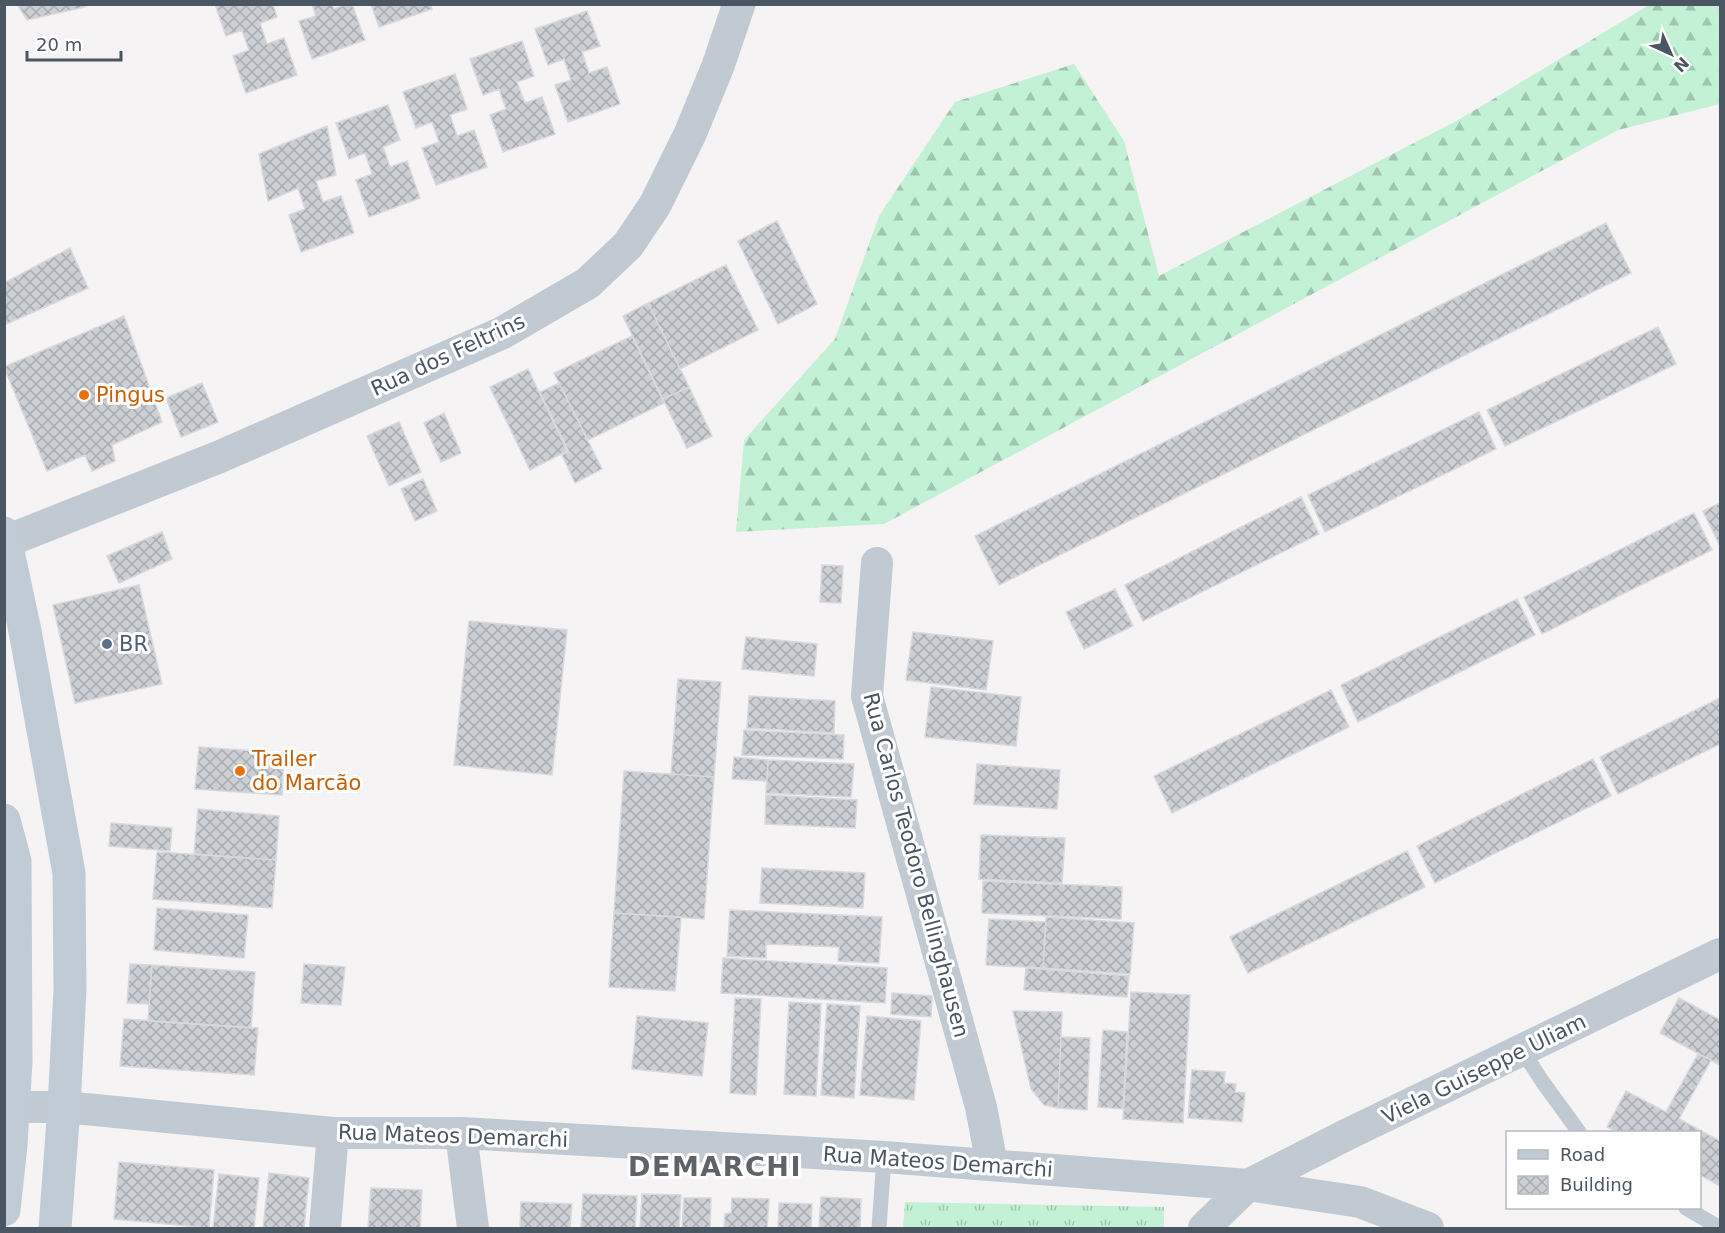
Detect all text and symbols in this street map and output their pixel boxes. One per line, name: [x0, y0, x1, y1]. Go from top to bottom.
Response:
scale bar: [27, 24, 122, 62]
north arrow: [1641, 24, 1701, 84]
text: 20 m: [36, 34, 82, 55]
text: N: [1670, 53, 1693, 76]
street label: Rua dos Feltrins: [367, 309, 529, 401]
place label: Pingus: [96, 383, 165, 407]
marker: Pingus: [77, 388, 91, 402]
place label: BR: [119, 632, 148, 656]
marker: BR: [100, 637, 114, 651]
street label: Rua Carlos Teodoro Bellinghausen: [858, 690, 974, 1040]
place label: Trailer do Marcão: [251, 747, 361, 795]
marker: Trailer do Marcão: [233, 764, 247, 778]
street label: Viela Guiseppe Uliam: [1378, 1009, 1590, 1129]
street label: Rua Mateos Demarchi: [337, 1120, 569, 1152]
legend: [1506, 1131, 1701, 1209]
street label: Rua Mateos Demarchi: [822, 1142, 1054, 1182]
text: Road: [1560, 1144, 1605, 1165]
district label: DEMARCHI: [628, 1151, 802, 1182]
text: Building: [1560, 1174, 1633, 1195]

